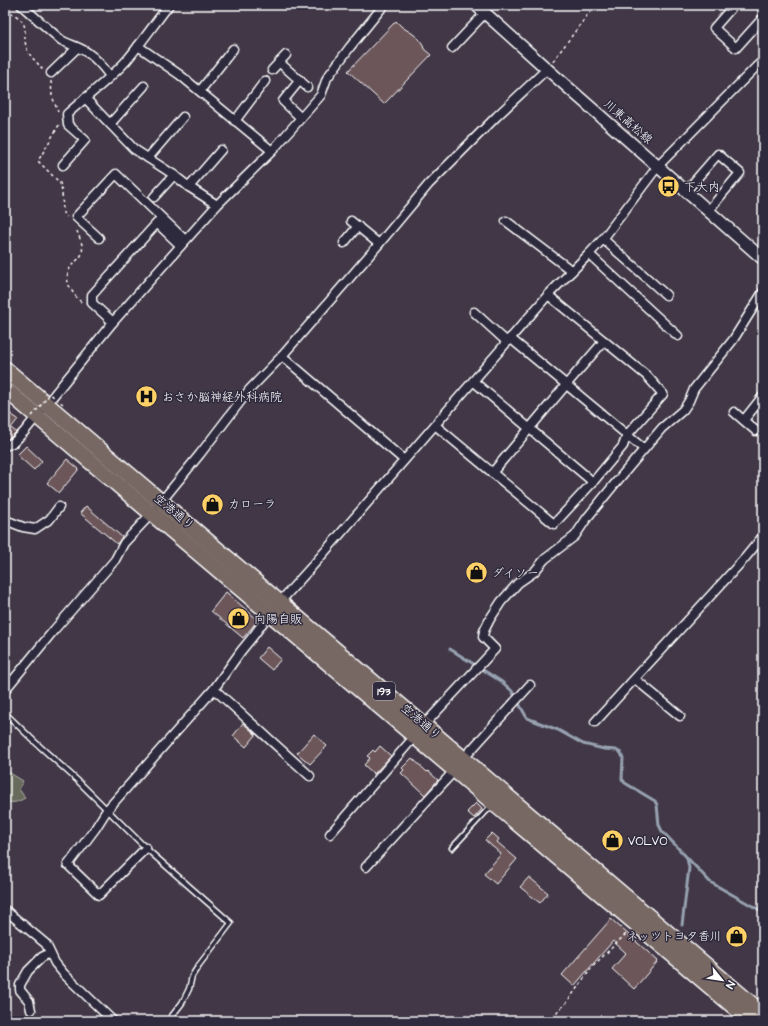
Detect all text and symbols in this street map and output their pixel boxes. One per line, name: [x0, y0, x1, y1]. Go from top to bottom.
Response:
street label: 川東高松線: [600, 96, 656, 148]
bus stop icon: 下大内: [655, 174, 681, 200]
place label: 下大内: [684, 179, 720, 196]
hospital icon: おさか脳神経外科病院: [134, 384, 160, 410]
place label: おさか脳神経外科病院: [162, 389, 282, 406]
street label: 空港通り: [150, 490, 198, 534]
shop icon: カローラ: [200, 491, 226, 517]
place label: カローラ: [228, 496, 276, 513]
shop icon: ダイソー: [464, 560, 490, 586]
place label: ダイソー: [492, 565, 539, 582]
shop icon: 向陽自販: [225, 606, 251, 632]
place label: 向陽自販: [254, 611, 302, 628]
road number: 193: [373, 682, 395, 700]
street label: 空港通り: [397, 700, 445, 744]
shop icon: VOLVO: [600, 828, 626, 854]
place label: VOLVO: [628, 833, 667, 850]
shop icon: ネッツトヨタ香川: [724, 923, 750, 949]
place label: ネッツトヨタ香川: [626, 928, 722, 945]
north arrow: [702, 960, 742, 1000]
text: N: [722, 978, 738, 992]

